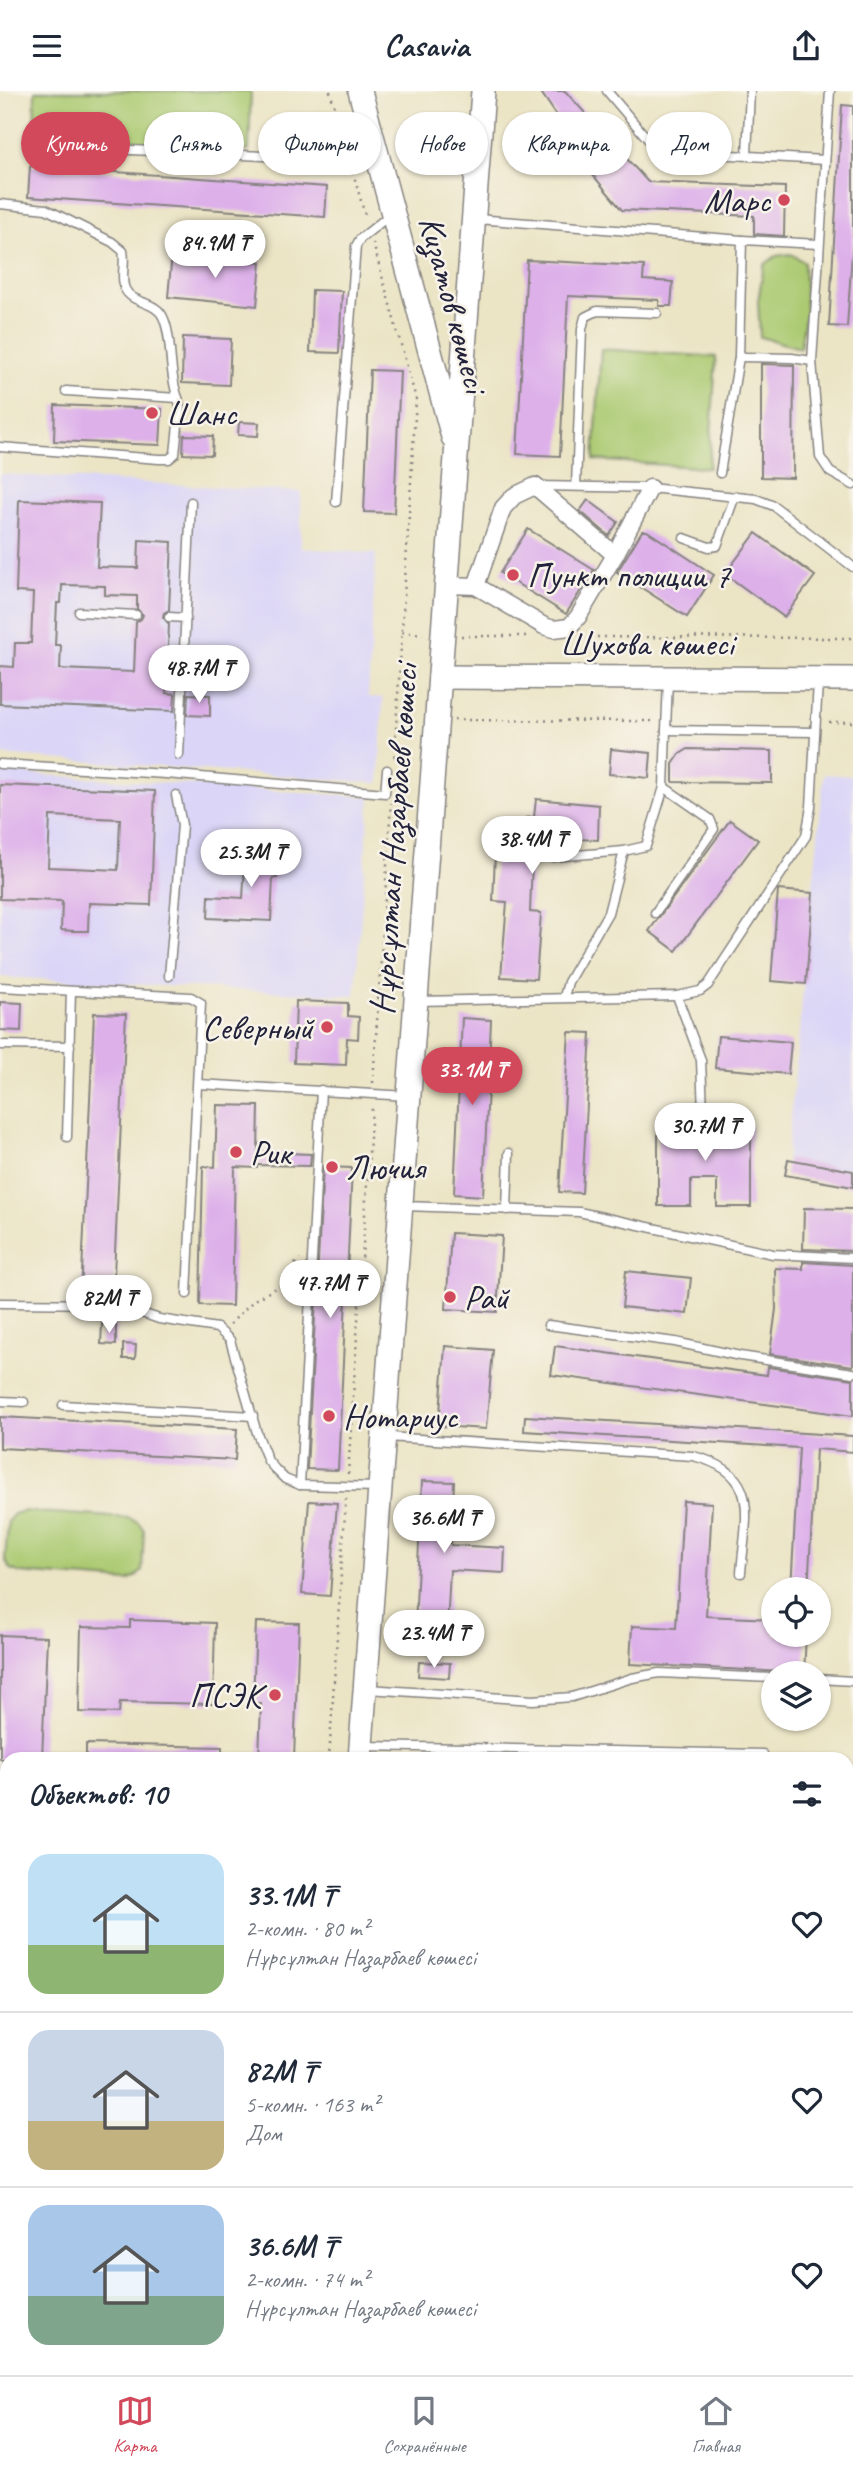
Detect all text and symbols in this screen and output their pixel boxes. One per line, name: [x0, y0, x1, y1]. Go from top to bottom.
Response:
text: Casavia: [384, 25, 469, 66]
icon: menu: [28, 27, 66, 65]
icon: share: [787, 27, 825, 65]
chip: Купить: [21, 112, 130, 175]
chip: Снять: [144, 112, 244, 175]
chip: Фильтры: [258, 112, 381, 175]
chip: Новое: [395, 112, 488, 175]
chip: Квартира: [502, 112, 632, 175]
chip: Дом: [646, 112, 732, 175]
place label: Марс: [704, 178, 772, 223]
marker: Марс: [776, 192, 792, 208]
street label: Кизатов көшесі: [408, 211, 500, 402]
pin: 84.9M ₸: [150, 221, 280, 280]
text: 84.9M ₸: [181, 228, 249, 257]
place label: Шанс: [166, 391, 238, 436]
marker: Шанс: [144, 405, 160, 421]
place label: Пункт полиции 7: [527, 553, 732, 598]
marker: Пункт полиции 7: [505, 567, 521, 583]
street label: Шухова көшесі: [560, 621, 738, 666]
pin: 48.7M ₸: [134, 645, 264, 705]
text: 48.7M ₸: [164, 653, 234, 682]
street label: Нұрсұлтан Назарбаев көшесі: [359, 658, 429, 1016]
pin: 38.4M ₸: [467, 817, 597, 876]
text: 38.4M ₸: [497, 824, 567, 853]
pin: 25.3M ₸: [186, 829, 316, 889]
text: 25.3M ₸: [217, 837, 285, 866]
place label: Северный: [202, 1005, 315, 1050]
marker: Северный: [319, 1019, 335, 1035]
pin: 33.1M ₸: [407, 1047, 537, 1107]
text: 33.1M ₸: [437, 1055, 507, 1084]
pin: 30.7M ₸: [640, 1103, 770, 1163]
text: 30.7M ₸: [670, 1111, 740, 1140]
place label: Рик: [250, 1130, 294, 1175]
marker: Рик: [228, 1144, 244, 1160]
place label: Лючия: [346, 1145, 428, 1190]
marker: Лючия: [324, 1159, 340, 1175]
pin: 47.7M ₸: [265, 1261, 395, 1320]
text: 47.7M ₸: [296, 1268, 364, 1297]
pin: 82M ₸: [60, 1275, 158, 1335]
place label: Рай: [464, 1275, 511, 1320]
text: 82M ₸: [82, 1283, 136, 1312]
marker: Рай: [442, 1289, 458, 1305]
place label: Нотариус: [343, 1394, 459, 1439]
marker: Нотариус: [321, 1408, 337, 1424]
pin: 36.6M ₸: [379, 1495, 509, 1555]
text: 36.6M ₸: [409, 1503, 479, 1532]
map controls: [761, 1577, 831, 1731]
button: locate: [761, 1577, 831, 1647]
pin: 23.4M ₸: [369, 1611, 499, 1670]
text: 23.4M ₸: [399, 1618, 469, 1647]
button: layers: [761, 1661, 831, 1731]
place label: ПСЭК: [189, 1673, 268, 1718]
marker: ПСЭК: [267, 1687, 283, 1703]
text: Объектов: 10: [28, 1775, 167, 1813]
icon: filters: [788, 1775, 826, 1813]
text: 33.1M ₸: [245, 1876, 335, 1914]
icon: home: [84, 1882, 168, 1966]
icon: heart: [788, 1905, 826, 1943]
text: 2-комн. · 80 m²: [245, 1914, 369, 1943]
text: Нұрсұлтан Назарбаев көшесі: [245, 1943, 476, 1972]
text: 82M ₸: [245, 2052, 316, 2090]
icon: home: [84, 2058, 168, 2142]
icon: heart: [788, 2081, 826, 2119]
text: 5-комн. · 163 m²: [245, 2090, 379, 2119]
text: Дом: [245, 2119, 282, 2148]
text: 36.6M ₸: [245, 2227, 336, 2265]
icon: home: [84, 2233, 168, 2317]
icon: heart: [788, 2256, 826, 2294]
text: 2-комн. · 74 m²: [245, 2265, 369, 2294]
text: Нұрсұлтан Назарбаев көшесі: [245, 2294, 476, 2323]
tab: Карта: [113, 2392, 157, 2458]
tab: Сохранённые: [383, 2392, 466, 2458]
tab: Главная: [692, 2392, 740, 2458]

